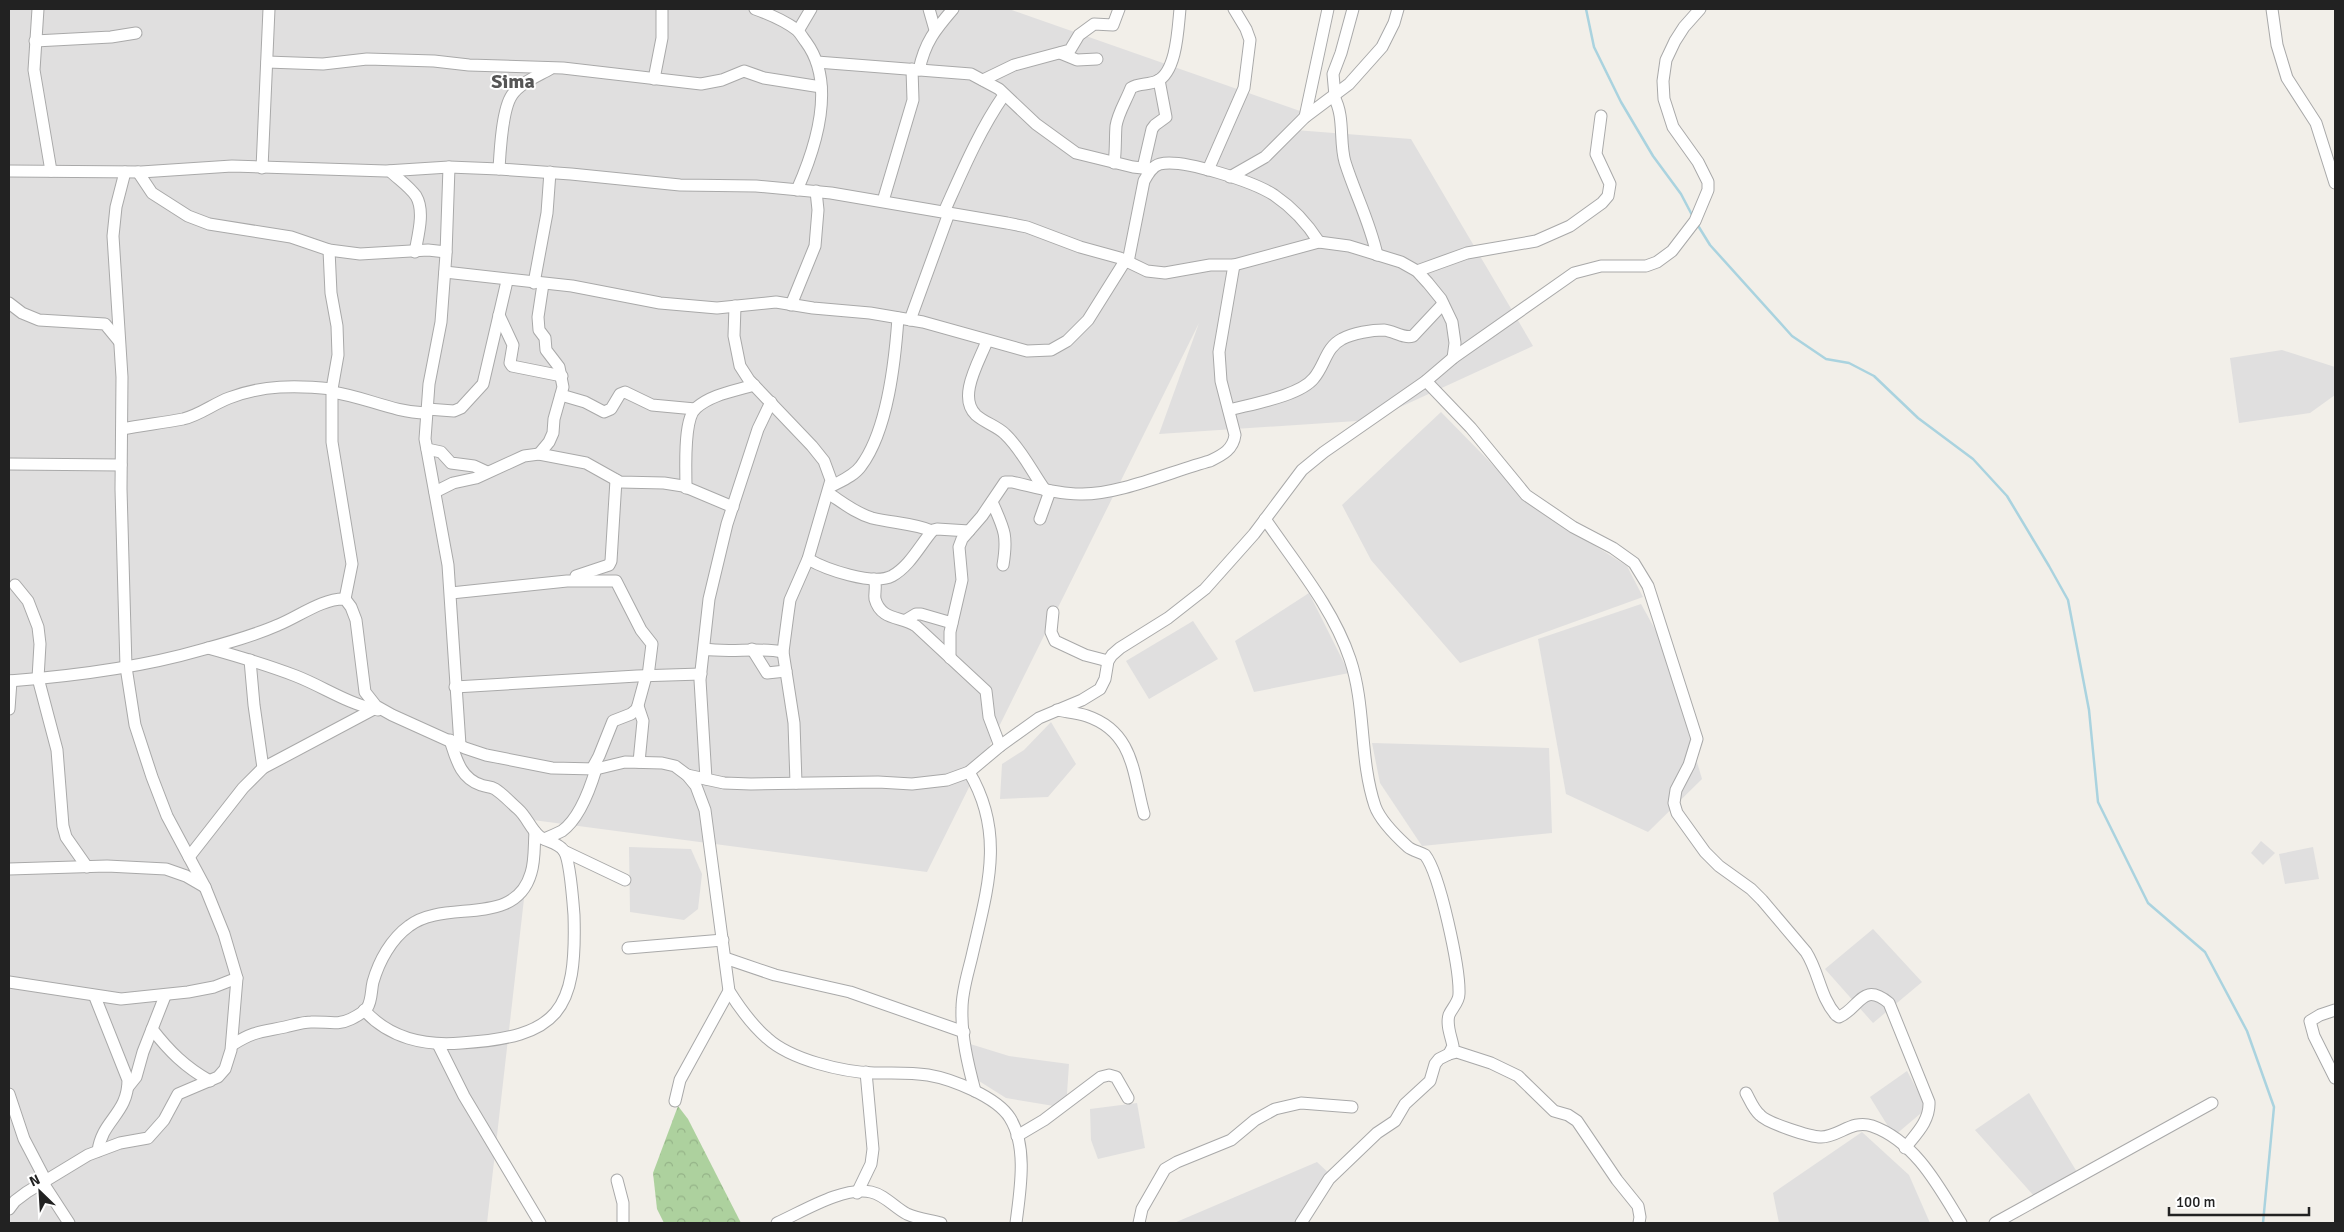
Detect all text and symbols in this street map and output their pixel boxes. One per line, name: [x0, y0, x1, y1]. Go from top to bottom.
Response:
district label: Sima: [491, 69, 535, 94]
north arrow: [15, 1167, 65, 1217]
text: N: [27, 1171, 43, 1190]
scale bar: [2169, 1184, 2309, 1216]
text: 100 m: [2176, 1193, 2216, 1211]

